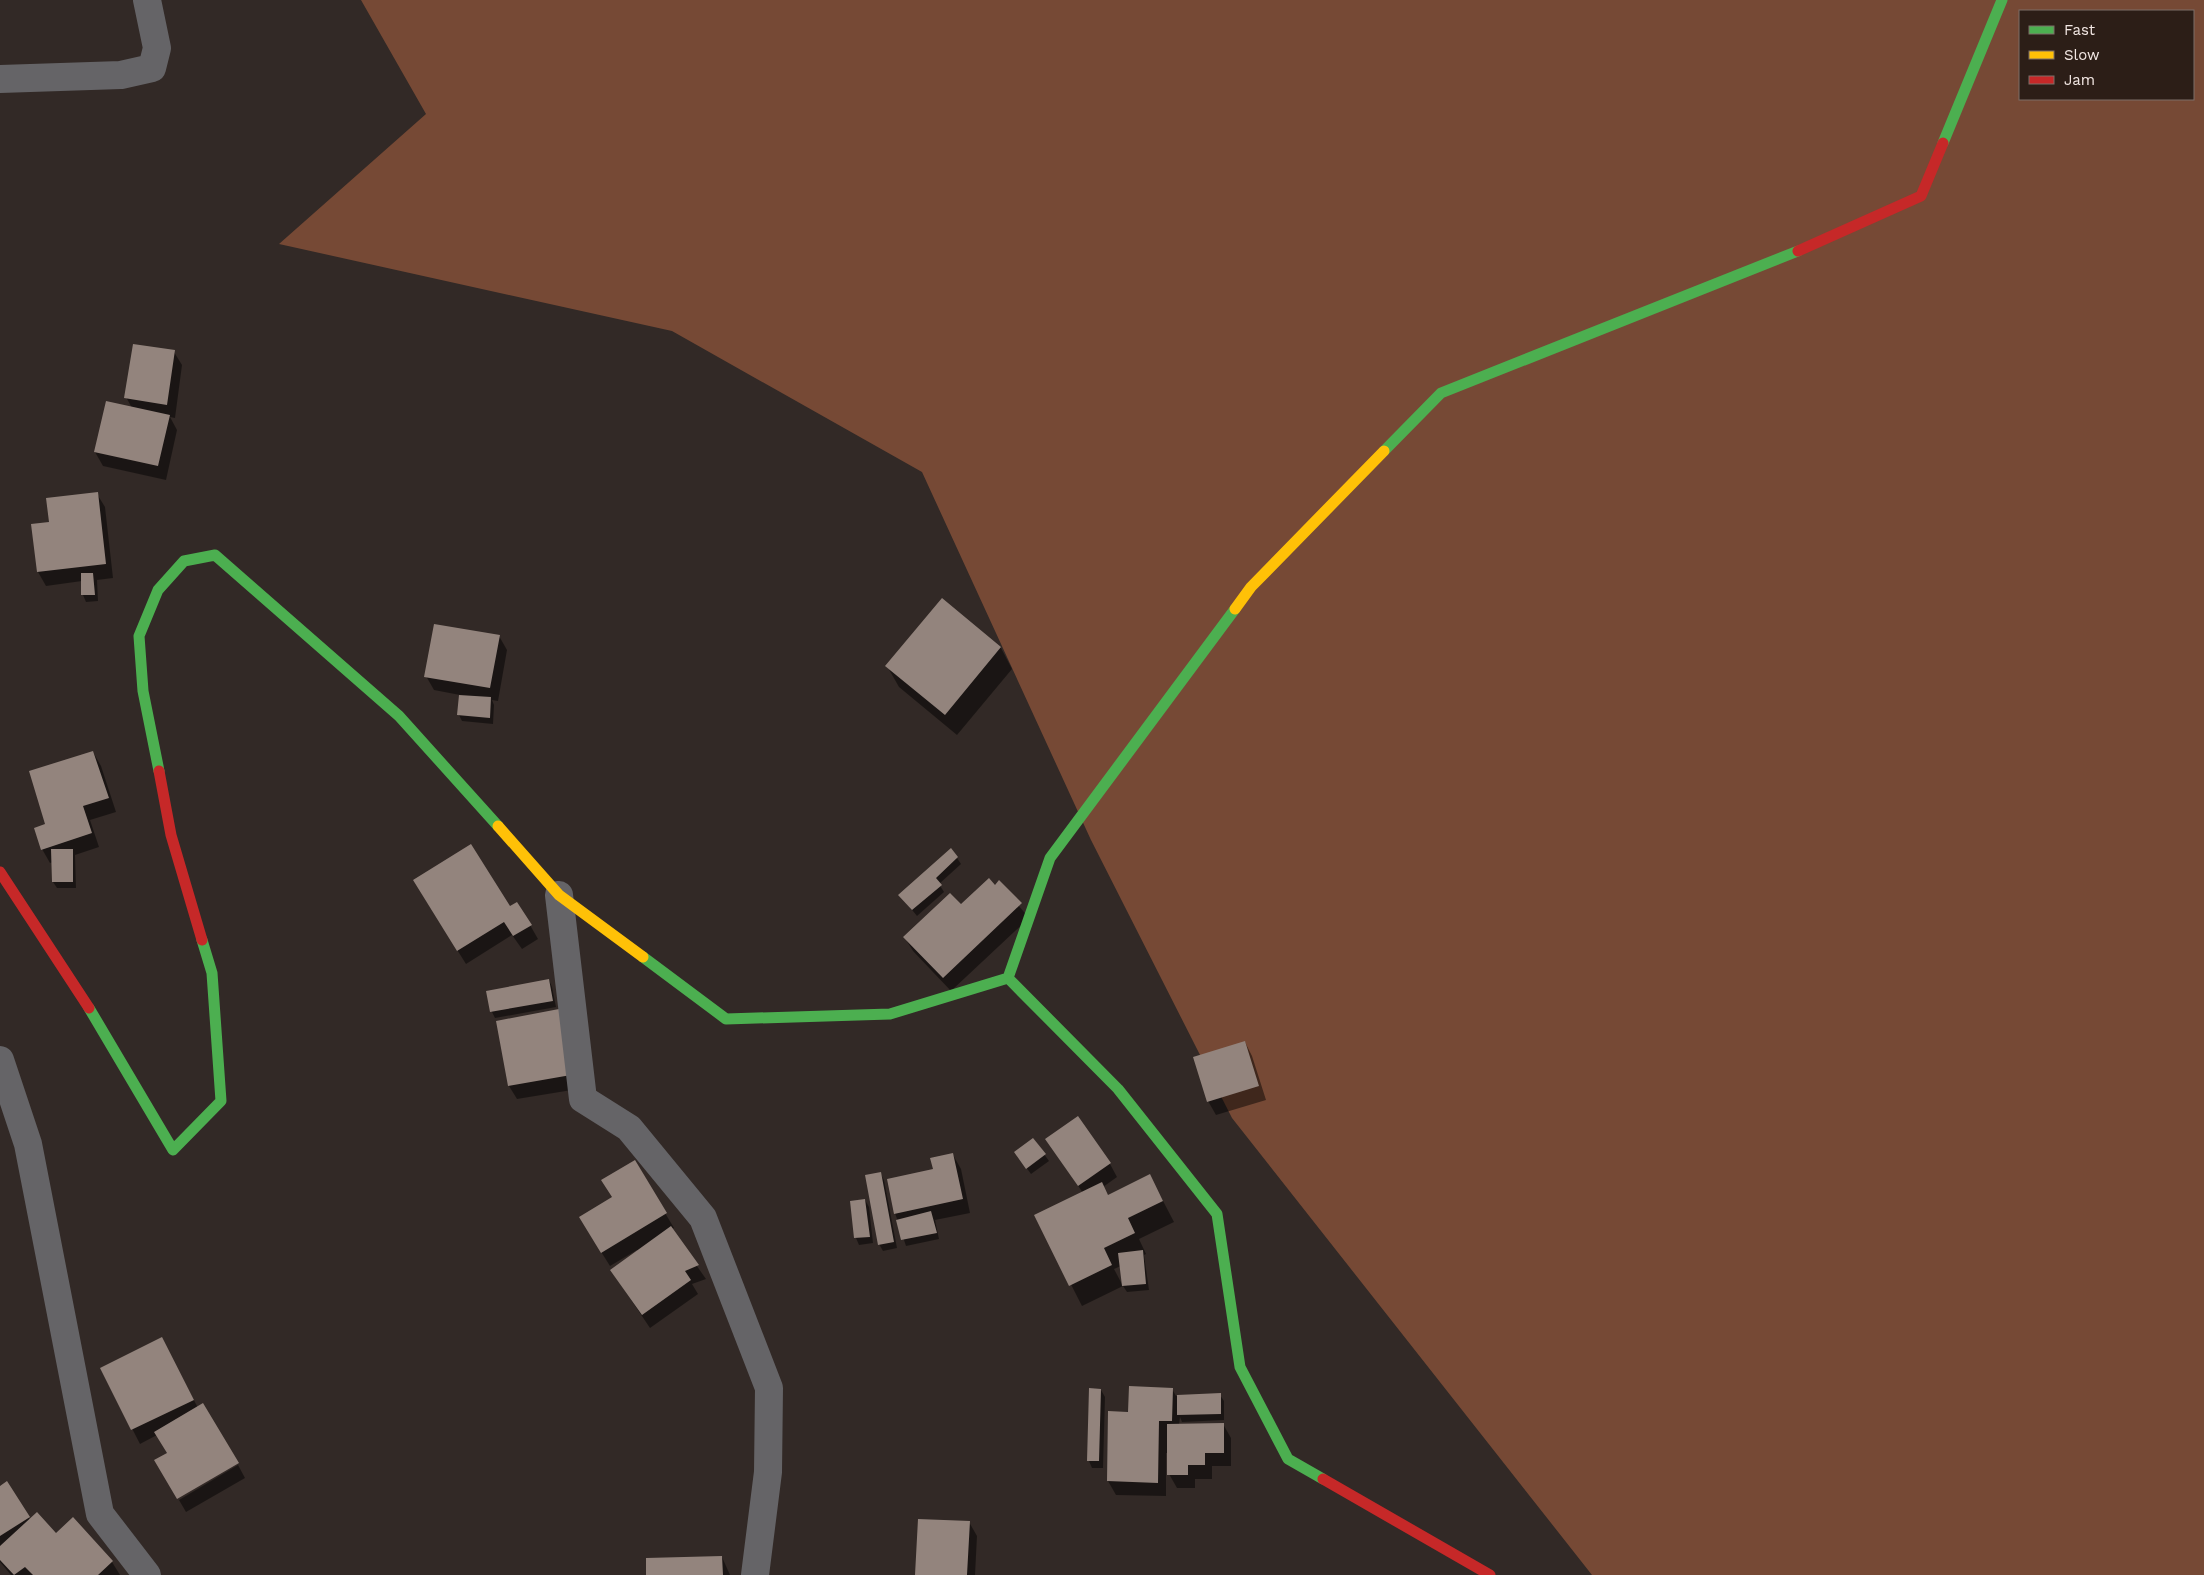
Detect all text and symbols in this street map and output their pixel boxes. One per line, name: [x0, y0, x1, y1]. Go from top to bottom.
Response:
legend: [2019, 10, 2194, 100]
text: Fast: [2064, 21, 2096, 39]
text: Slow: [2064, 46, 2100, 64]
text: Jam: [2064, 71, 2095, 89]

